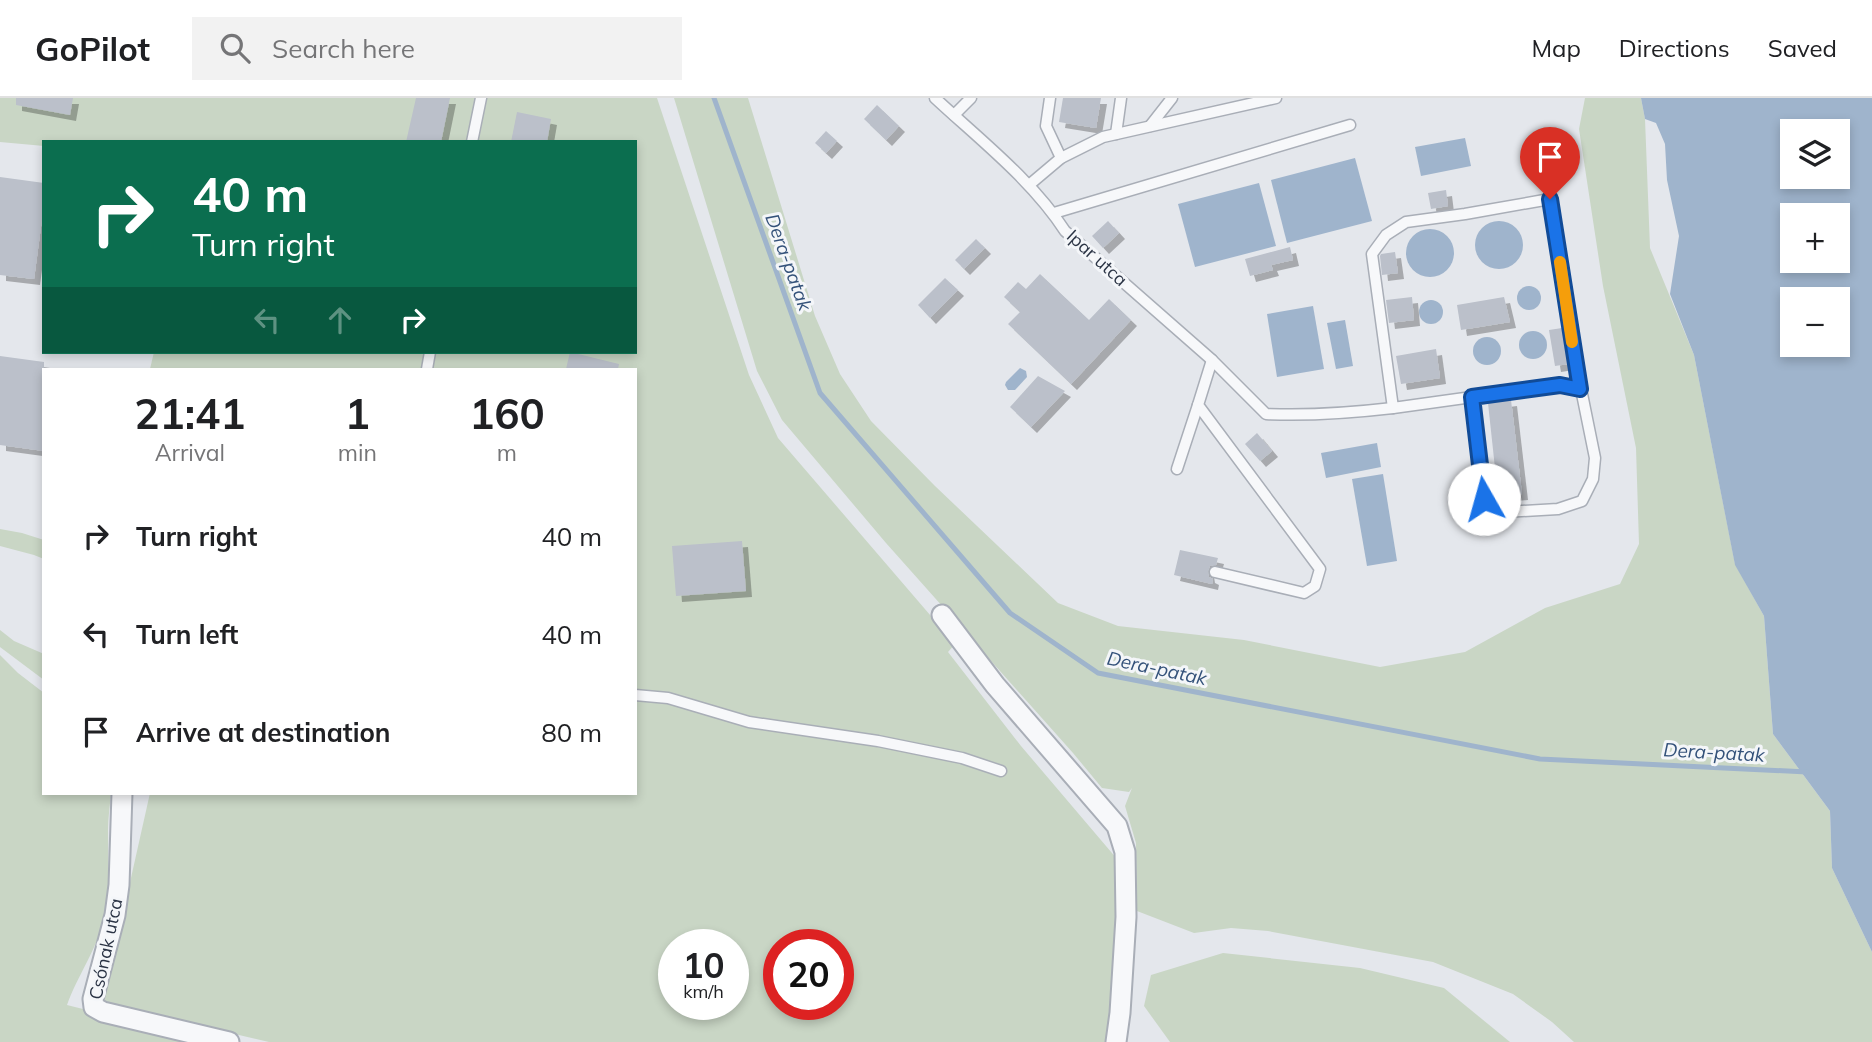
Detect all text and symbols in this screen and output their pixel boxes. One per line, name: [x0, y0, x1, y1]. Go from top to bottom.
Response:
search box: [192, 17, 682, 80]
text: GoPilot: [35, 28, 150, 69]
icon: search: [216, 29, 254, 67]
text: Search here: [272, 32, 415, 65]
text: Map: [1531, 33, 1581, 63]
text: Directions: [1619, 33, 1730, 63]
text: Saved: [1768, 33, 1837, 63]
map controls: [1780, 119, 1850, 357]
button: layers: [1780, 119, 1850, 189]
pin: [1520, 127, 1580, 199]
icon: arrive: [1531, 138, 1569, 176]
text: 40 m: [192, 163, 308, 224]
icon: right: [77, 168, 168, 259]
button: +: [1780, 203, 1850, 273]
water label: Dera-patak: [760, 210, 818, 315]
text: Turn right: [192, 224, 335, 264]
street label: Ipar utca: [1062, 224, 1132, 291]
button: −: [1780, 287, 1850, 357]
icon: left: [248, 301, 286, 339]
icon: ahead: [321, 301, 359, 339]
icon: right: [394, 301, 432, 339]
text: 21:41: [134, 387, 245, 440]
text: 1: [345, 387, 370, 440]
text: 160: [469, 387, 545, 440]
text: Arrival: [155, 438, 225, 467]
text: min: [338, 438, 377, 467]
text: m: [497, 438, 517, 467]
position arrow: [1447, 462, 1521, 536]
icon: right: [77, 517, 115, 555]
text: Turn right: [136, 520, 257, 553]
text: 40 m: [541, 520, 602, 553]
icon: left: [77, 615, 115, 653]
text: Turn left: [136, 618, 238, 651]
text: 40 m: [541, 618, 602, 651]
water label: Dera-patak: [1105, 646, 1210, 691]
icon: arrive: [77, 713, 115, 751]
text: Arrive at destination: [136, 716, 391, 749]
text: 80 m: [541, 716, 602, 749]
water label: Dera-patak: [1663, 737, 1767, 767]
street label: Csónak utca: [84, 896, 127, 1002]
speed limit sign: 20: [763, 929, 854, 1020]
text: 10: [682, 943, 725, 987]
text: km/h: [683, 980, 724, 1003]

